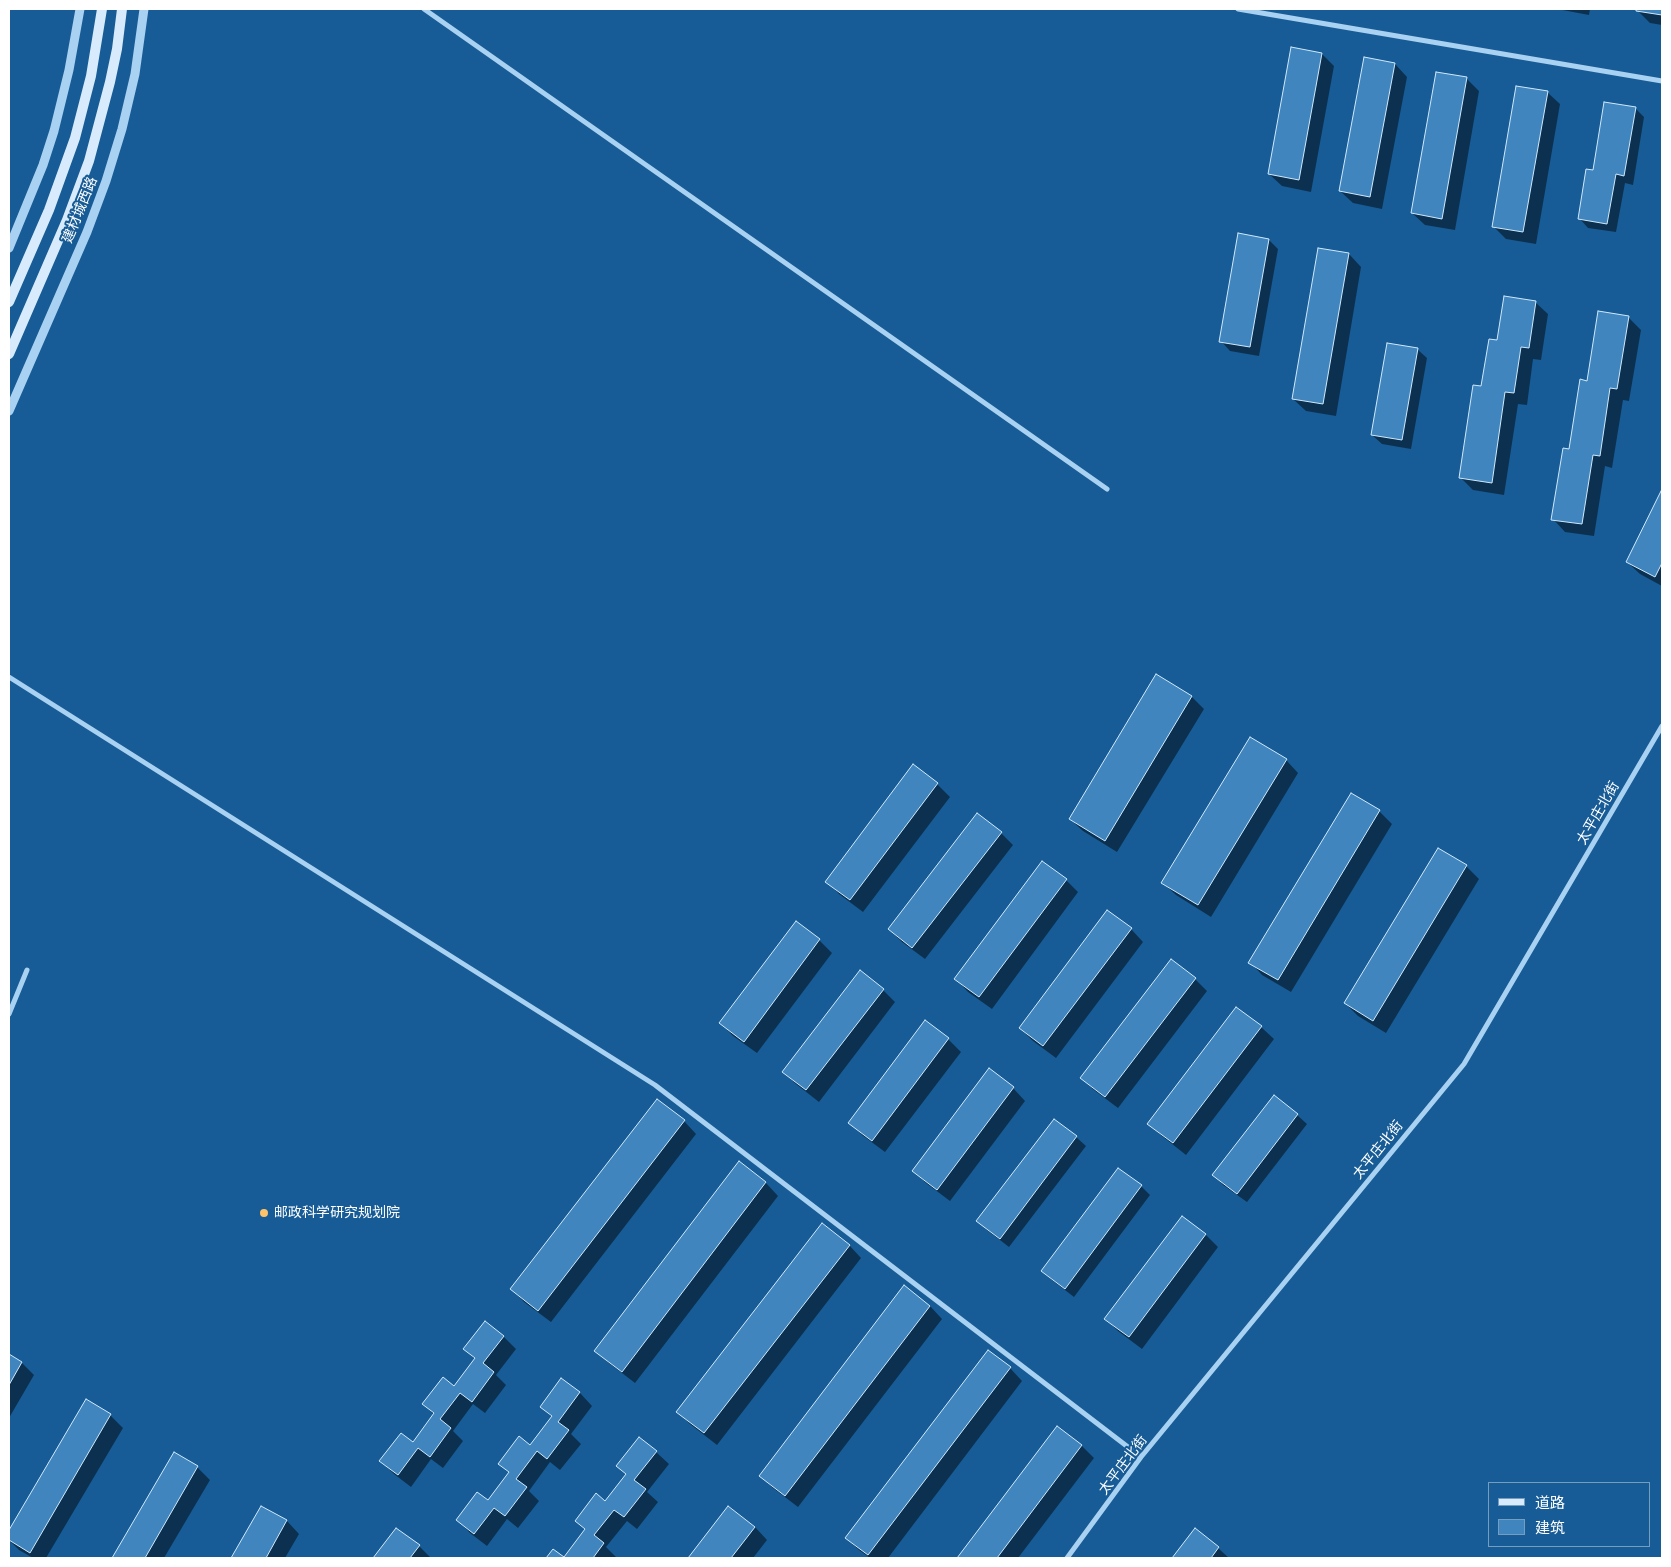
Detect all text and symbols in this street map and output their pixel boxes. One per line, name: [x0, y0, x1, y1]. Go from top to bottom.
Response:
street label: 建材城西路: [59, 174, 101, 246]
street label: 太平庄北街: [1573, 778, 1623, 848]
street label: 太平庄北街: [1349, 1118, 1407, 1182]
place label: 邮政科学研究规划院: [274, 1205, 400, 1221]
marker: 邮政科学研究规划院: [258, 1207, 270, 1219]
street label: 太平庄北街: [1095, 1432, 1151, 1498]
legend: [1488, 1482, 1651, 1547]
text: 道路: [1535, 1494, 1565, 1512]
text: 建筑: [1535, 1519, 1565, 1537]

